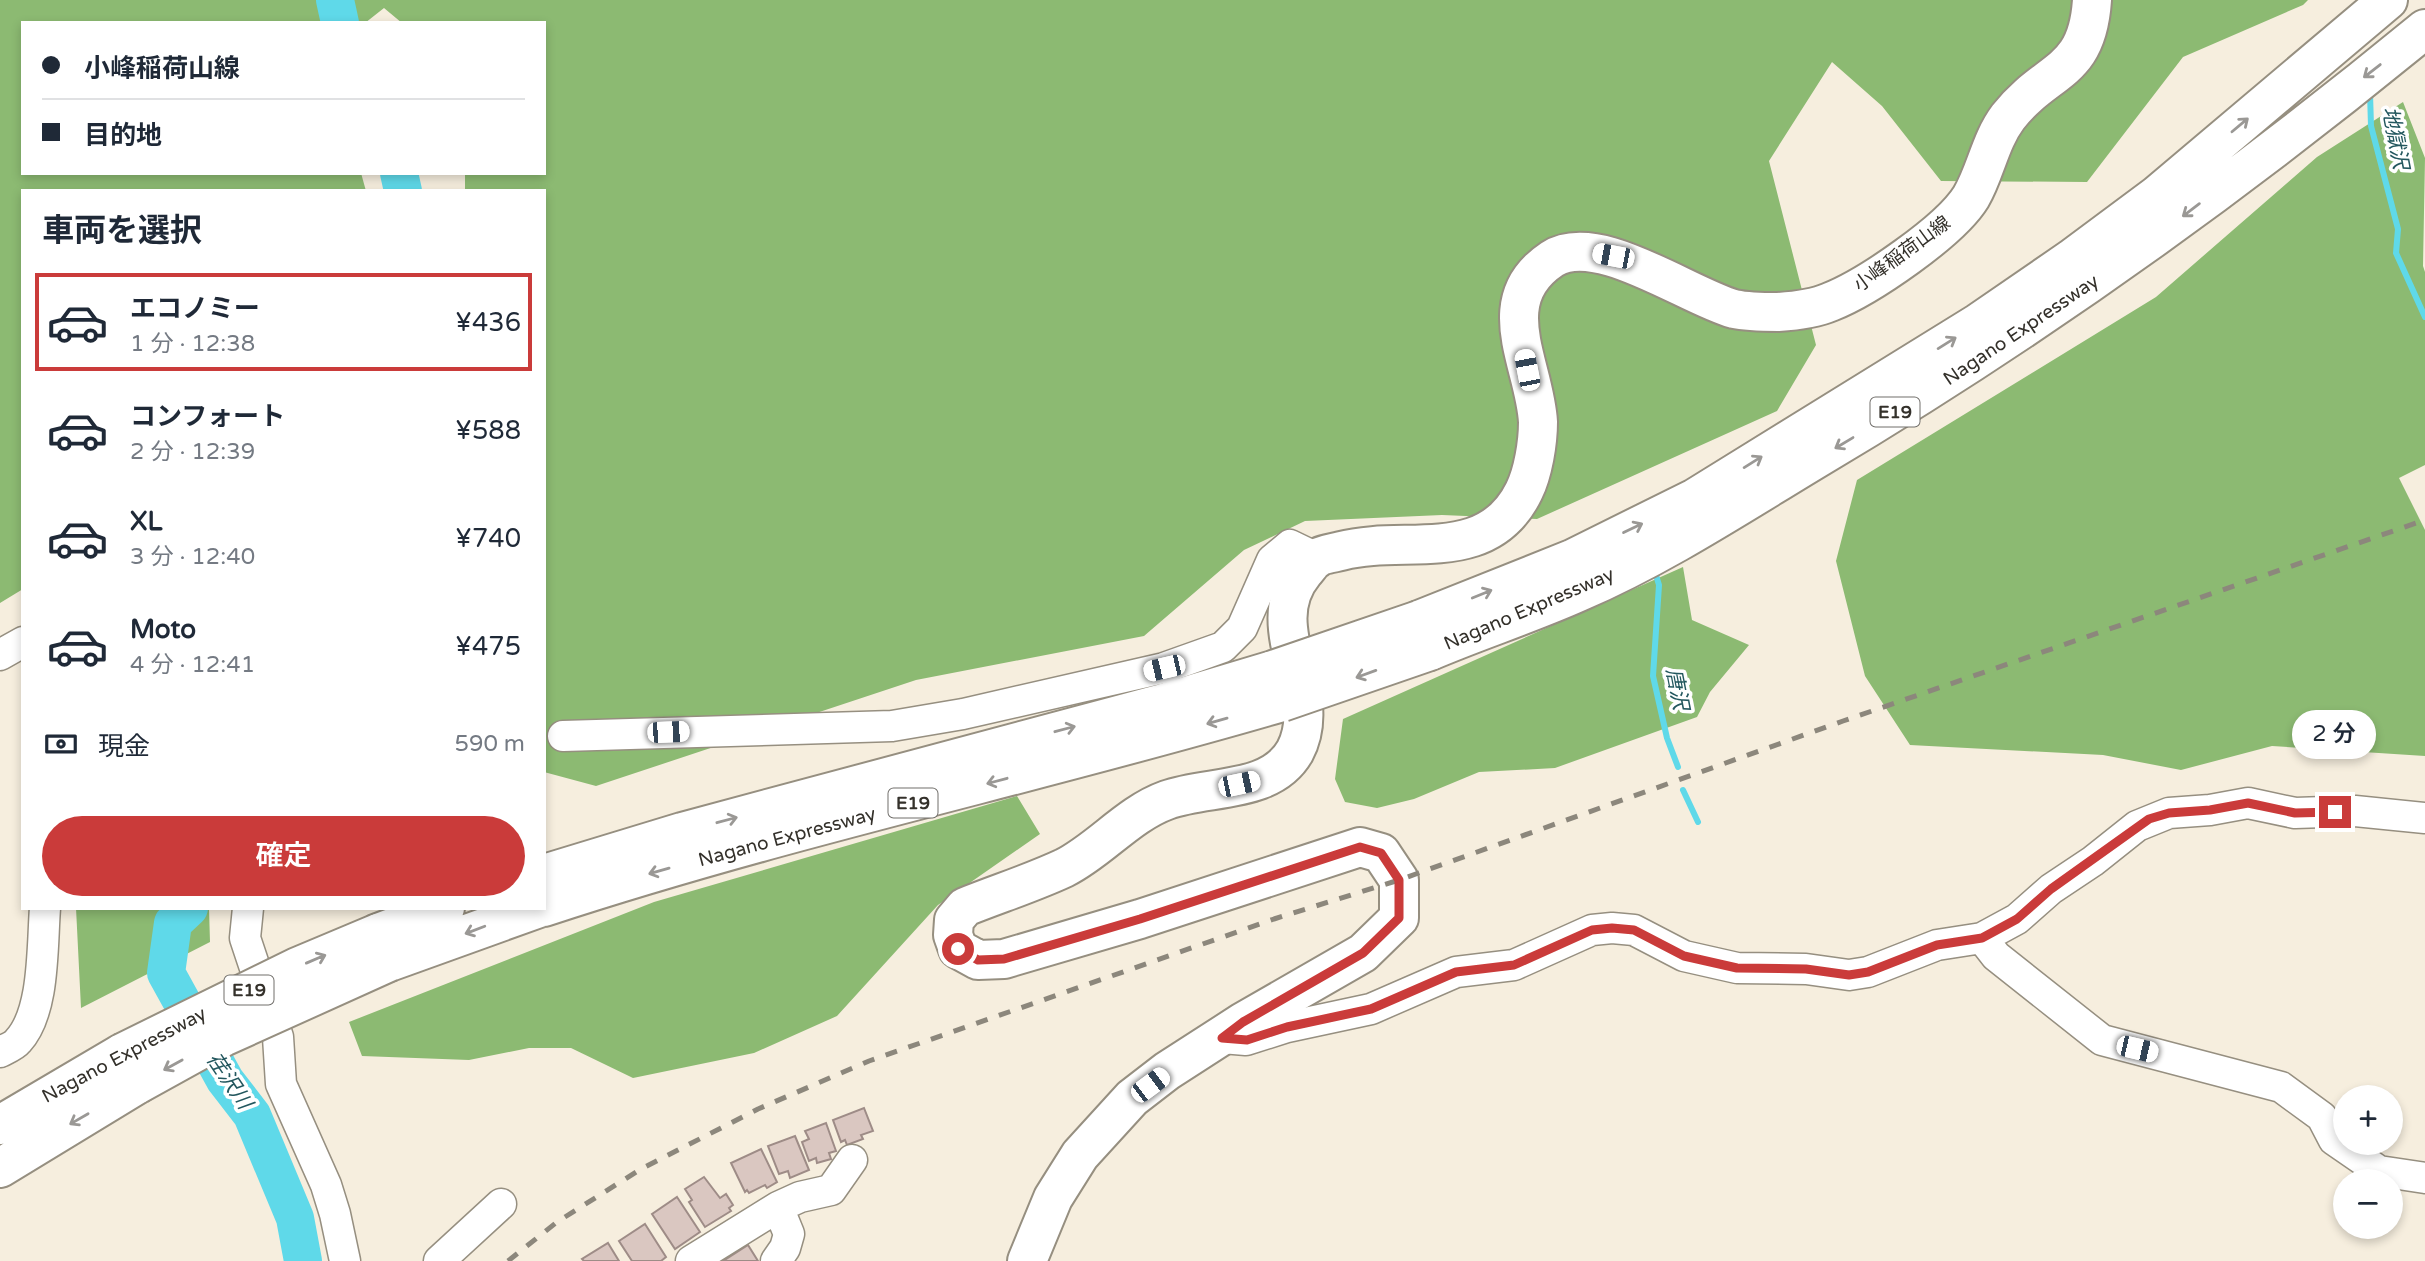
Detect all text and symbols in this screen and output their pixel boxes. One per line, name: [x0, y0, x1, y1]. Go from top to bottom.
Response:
text: 小峰稲荷山線: [84, 53, 240, 84]
one-way arrow: [2363, 64, 2381, 79]
water label: 地獄沢: [2377, 105, 2414, 174]
one-way arrow: [2231, 118, 2249, 133]
text: 目的地: [84, 120, 162, 151]
one-way arrow: [2182, 202, 2201, 217]
text: 車両を選択: [42, 212, 202, 250]
street label: 小峰稲荷山線: [1849, 212, 1955, 296]
car: [1591, 242, 1636, 270]
street label: Nagano Expressway: [1939, 270, 2103, 390]
icon: car: [46, 291, 109, 354]
text: エコノミー: [130, 293, 260, 324]
text: ¥436: [455, 307, 521, 338]
text: 1 分 · 12:38: [130, 330, 255, 358]
one-way arrow: [1937, 335, 1956, 350]
car: [1513, 347, 1542, 393]
road number: E19: [1870, 398, 1920, 426]
icon: car: [46, 399, 109, 462]
text: コンフォート: [130, 401, 285, 432]
text: ¥588: [455, 415, 521, 446]
one-way arrow: [1835, 436, 1855, 450]
text: 2 分 · 12:39: [130, 438, 255, 466]
one-way arrow: [1743, 454, 1763, 468]
text: XL: [130, 506, 162, 537]
icon: car: [46, 507, 109, 570]
one-way arrow: [1622, 521, 1643, 535]
text: ¥740: [455, 523, 521, 554]
text: 3 分 · 12:40: [130, 543, 255, 571]
street label: Nagano Expressway: [1441, 563, 1617, 655]
one-way arrow: [1471, 586, 1493, 599]
text: Moto: [130, 614, 196, 645]
icon: car: [46, 615, 109, 678]
text: ¥475: [455, 631, 521, 662]
text: 4 分 · 12:41: [130, 651, 255, 679]
car: [1142, 653, 1187, 683]
water label: 唐沢: [1661, 666, 1694, 715]
one-way arrow: [1355, 669, 1377, 681]
callout: 2 分: [2293, 710, 2377, 760]
one-way arrow: [1206, 716, 1228, 729]
text: 2 分: [2312, 720, 2356, 748]
car: [647, 721, 690, 743]
one-way arrow: [1054, 722, 1076, 735]
icon: cash: [42, 725, 80, 763]
text: 590 m: [455, 730, 525, 758]
text: 現金: [98, 731, 150, 762]
car: [1217, 769, 1262, 799]
one-way arrow: [986, 775, 1009, 788]
road number: E19: [888, 788, 937, 818]
route end: [2319, 796, 2351, 828]
street label: Nagano Expressway: [696, 803, 878, 871]
one-way arrow: [715, 813, 738, 826]
button: 確定: [42, 816, 525, 896]
one-way arrow: [648, 866, 670, 879]
one-way arrow: [464, 925, 486, 937]
route start: [942, 933, 974, 965]
one-way arrow: [305, 952, 326, 965]
road number: E19: [224, 975, 274, 1004]
street label: Nagano Expressway: [38, 1002, 210, 1108]
car: [2115, 1034, 2160, 1064]
water label: 荏沢川: [201, 1048, 258, 1116]
one-way arrow: [163, 1059, 184, 1072]
car: [1127, 1064, 1174, 1106]
map controls: [2333, 1085, 2403, 1239]
button: +: [2333, 1085, 2403, 1155]
one-way arrow: [69, 1112, 89, 1126]
button: −: [2333, 1169, 2403, 1239]

